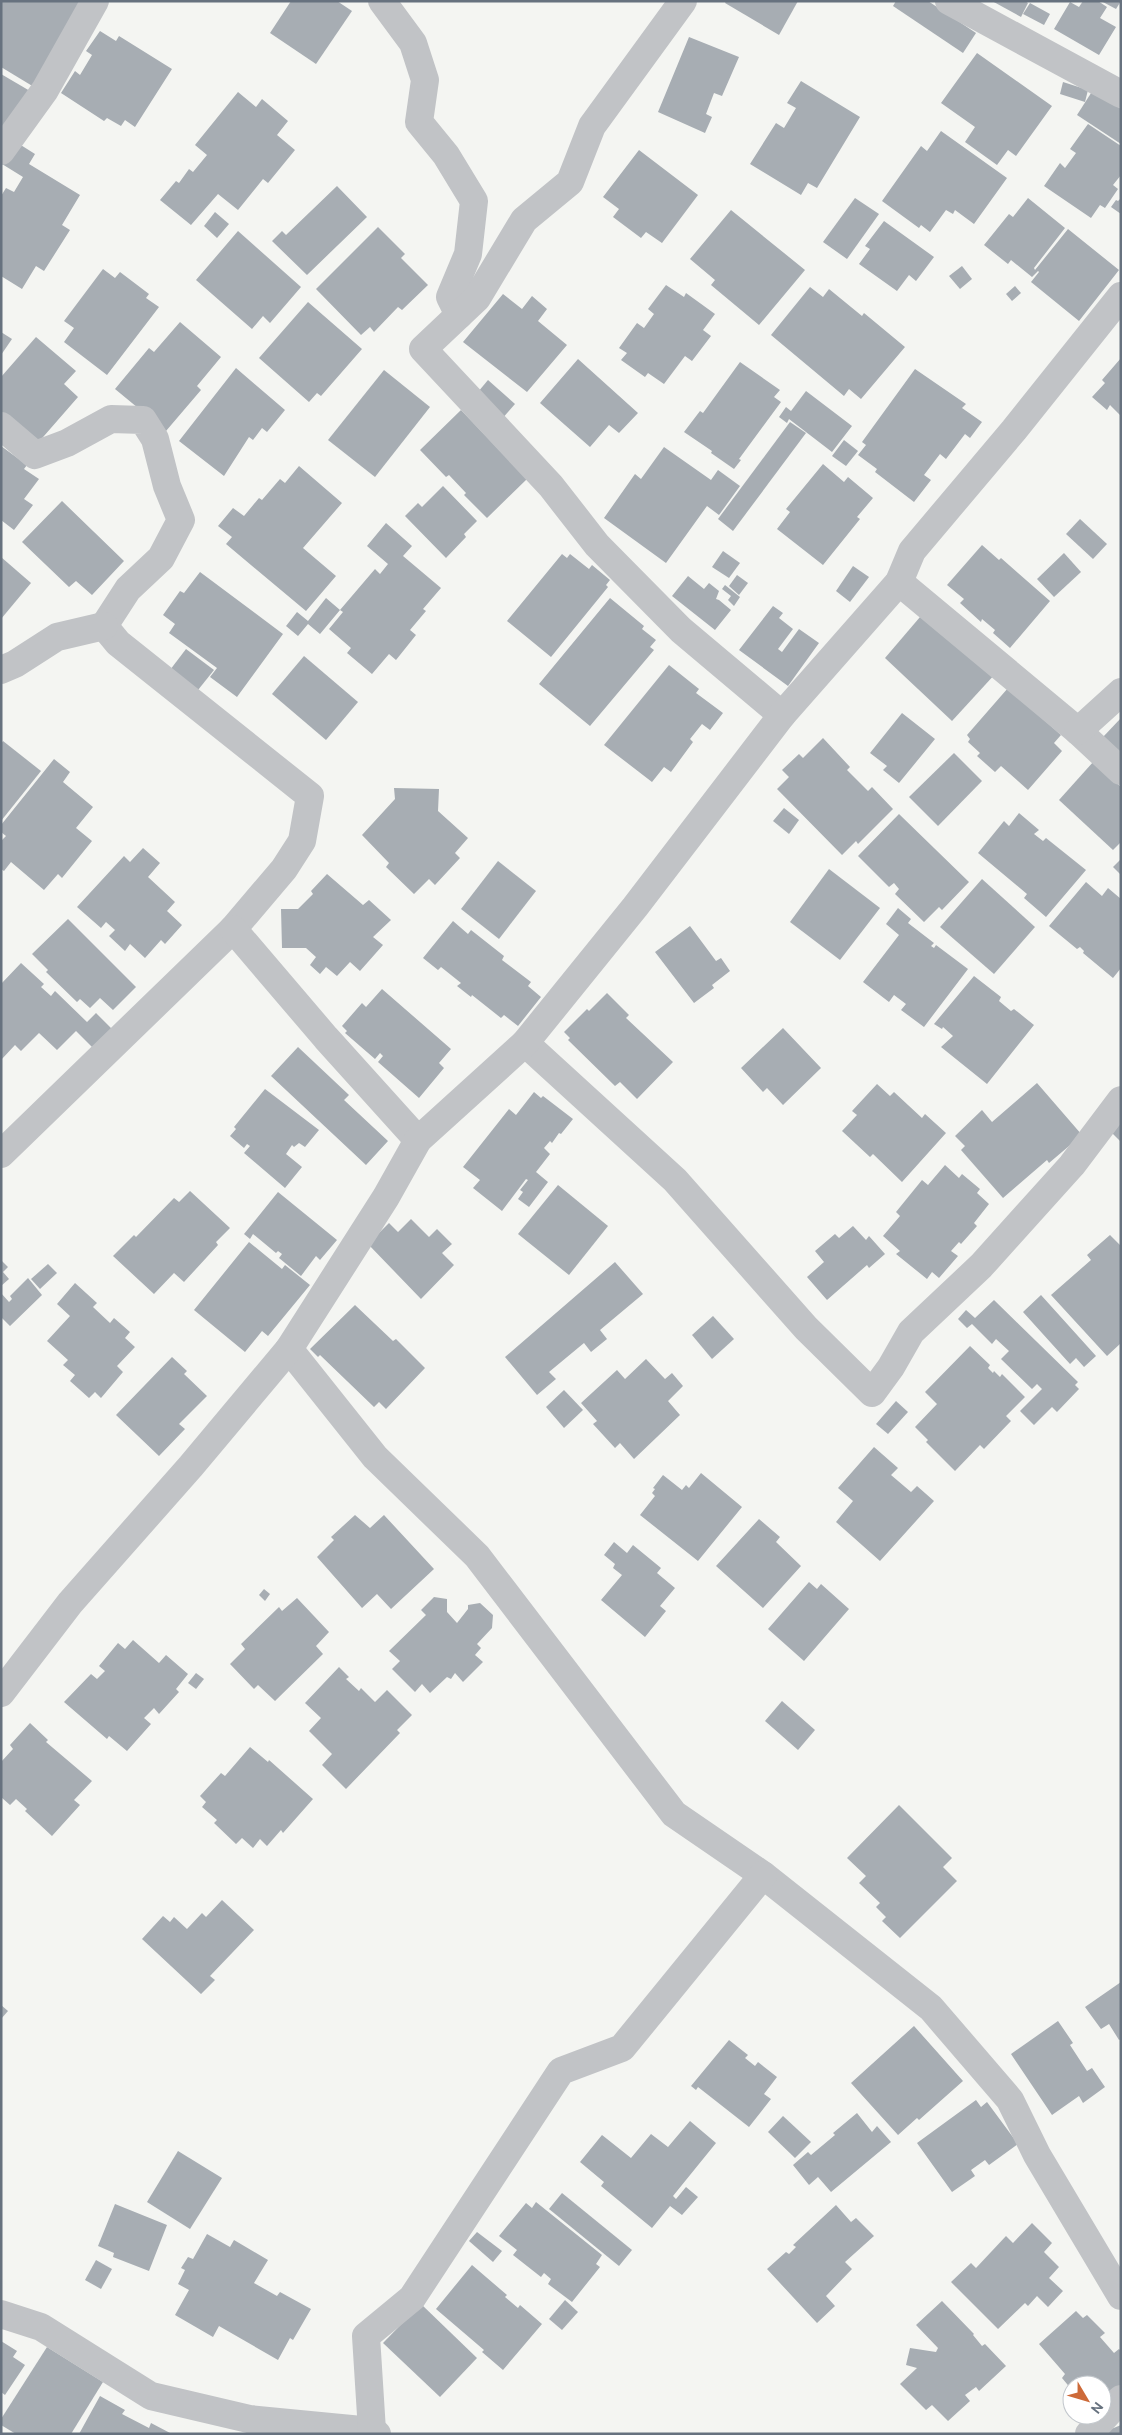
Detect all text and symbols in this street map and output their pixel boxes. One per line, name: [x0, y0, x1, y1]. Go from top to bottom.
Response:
north arrow: [1062, 2375, 1112, 2425]
text: N: [1088, 2399, 1107, 2417]

